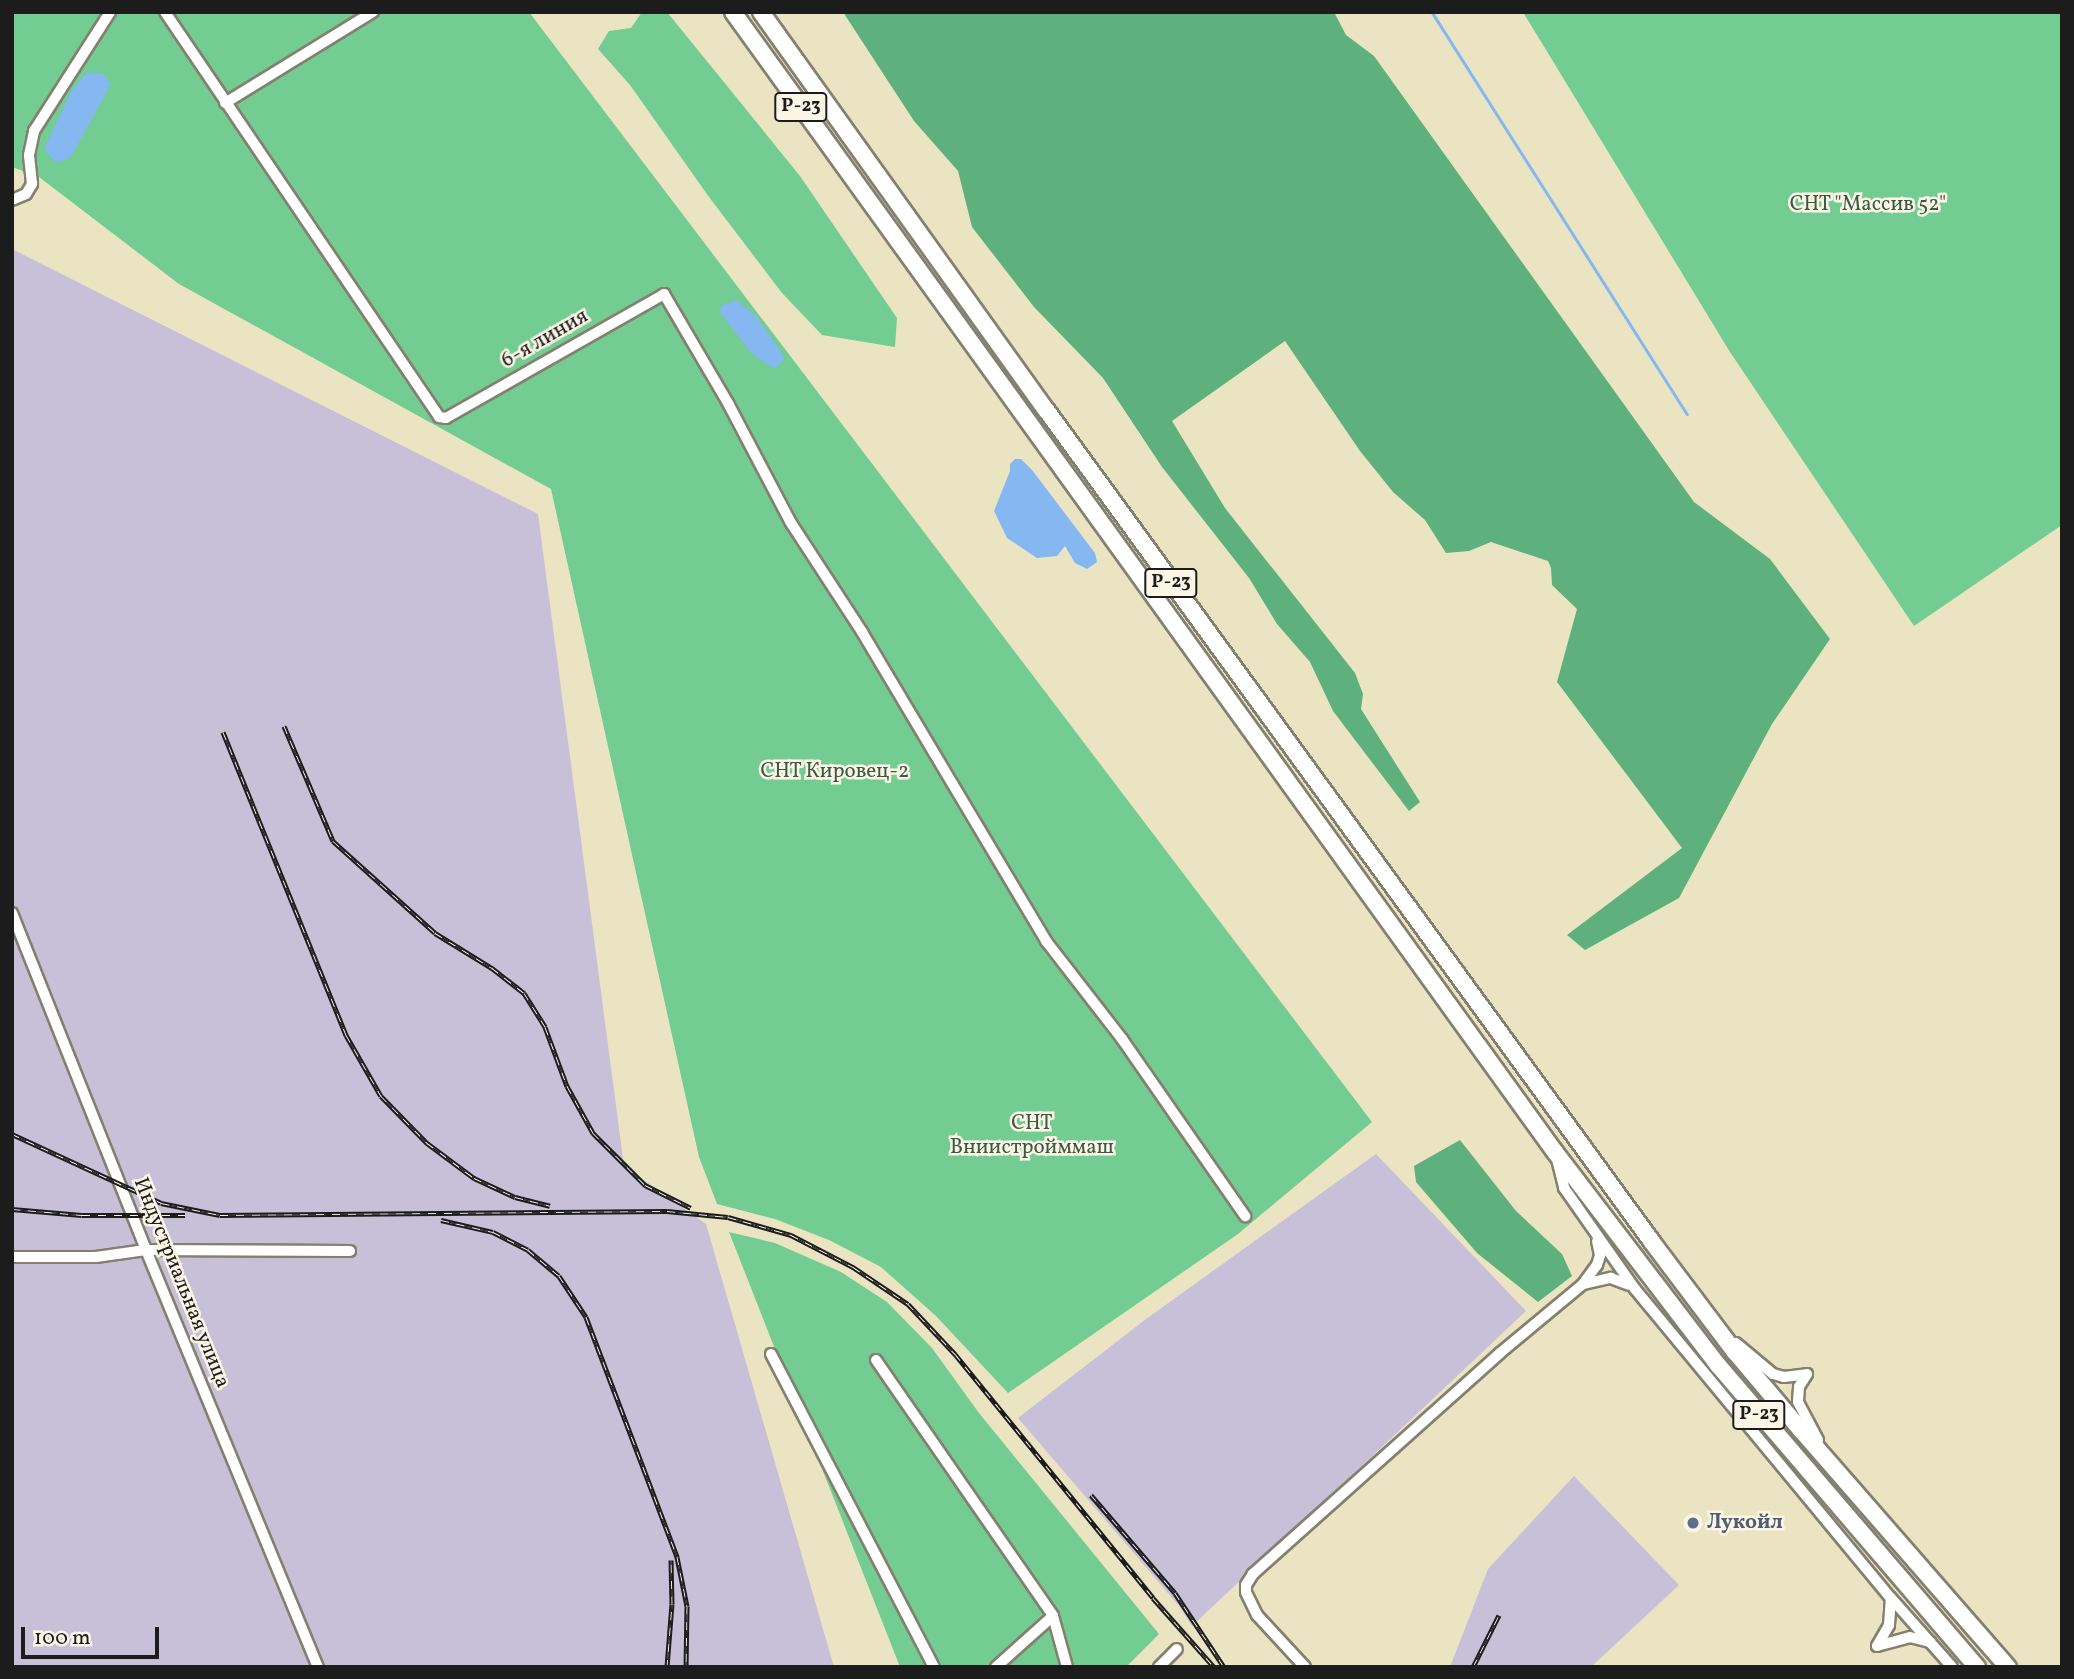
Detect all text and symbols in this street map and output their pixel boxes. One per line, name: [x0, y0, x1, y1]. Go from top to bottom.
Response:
road number: Р-23: [773, 92, 829, 122]
park label: СНТ "Массив 52": [1789, 192, 1947, 218]
street label: 6-я линия: [497, 304, 593, 374]
road number: Р-23: [1143, 568, 1199, 598]
park label: СНТ Кировец-2: [760, 759, 910, 785]
park label: СНТ Вниистройммаш: [950, 1111, 1114, 1161]
street label: Индустриальная улица: [127, 1174, 235, 1392]
road number: Р-23: [1731, 1400, 1787, 1430]
place label: Лукойл: [1707, 1510, 1783, 1536]
marker: Лукойл: [1685, 1515, 1701, 1531]
scale bar: [24, 1612, 163, 1656]
text: 100 m: [34, 1624, 91, 1653]

